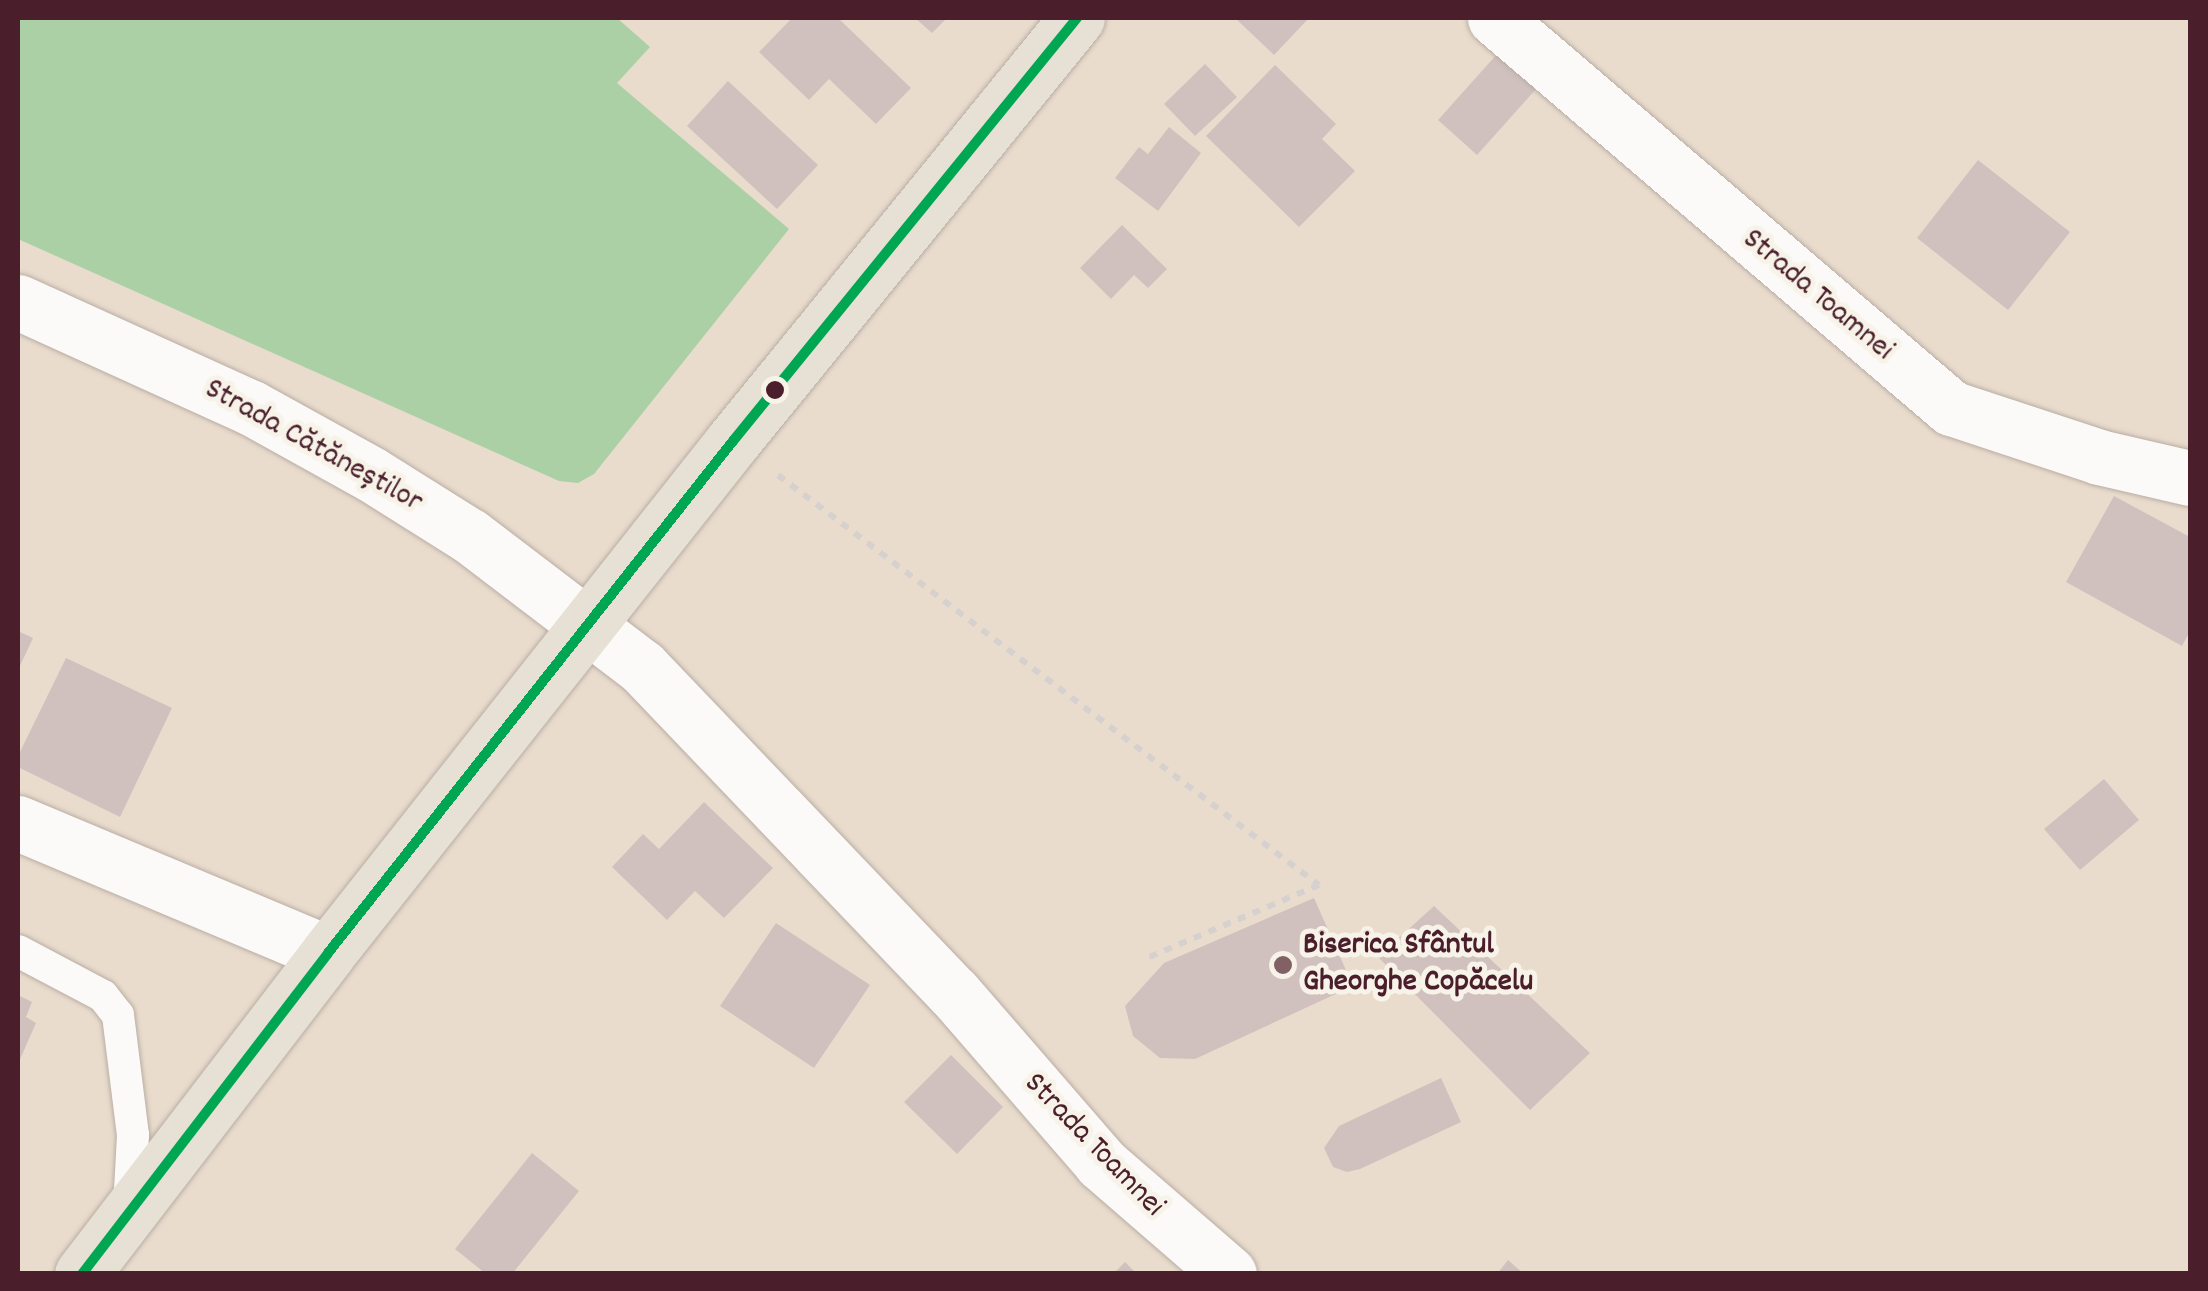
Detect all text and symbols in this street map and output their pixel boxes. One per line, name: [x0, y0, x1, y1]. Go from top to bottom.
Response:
street label: Strada Toamnei: [1733, 222, 1901, 370]
street label: Strada Cătăneștilor: [197, 371, 429, 523]
unlabelled marker: [765, 380, 785, 400]
place label: Biserica Sfântul Gheorghe Copăcelu: [1303, 928, 1533, 1003]
marker: Biserica Sfântul Gheorghe Copăcelu: [1272, 954, 1294, 976]
street label: Strada Toamnei: [1015, 1066, 1171, 1226]

